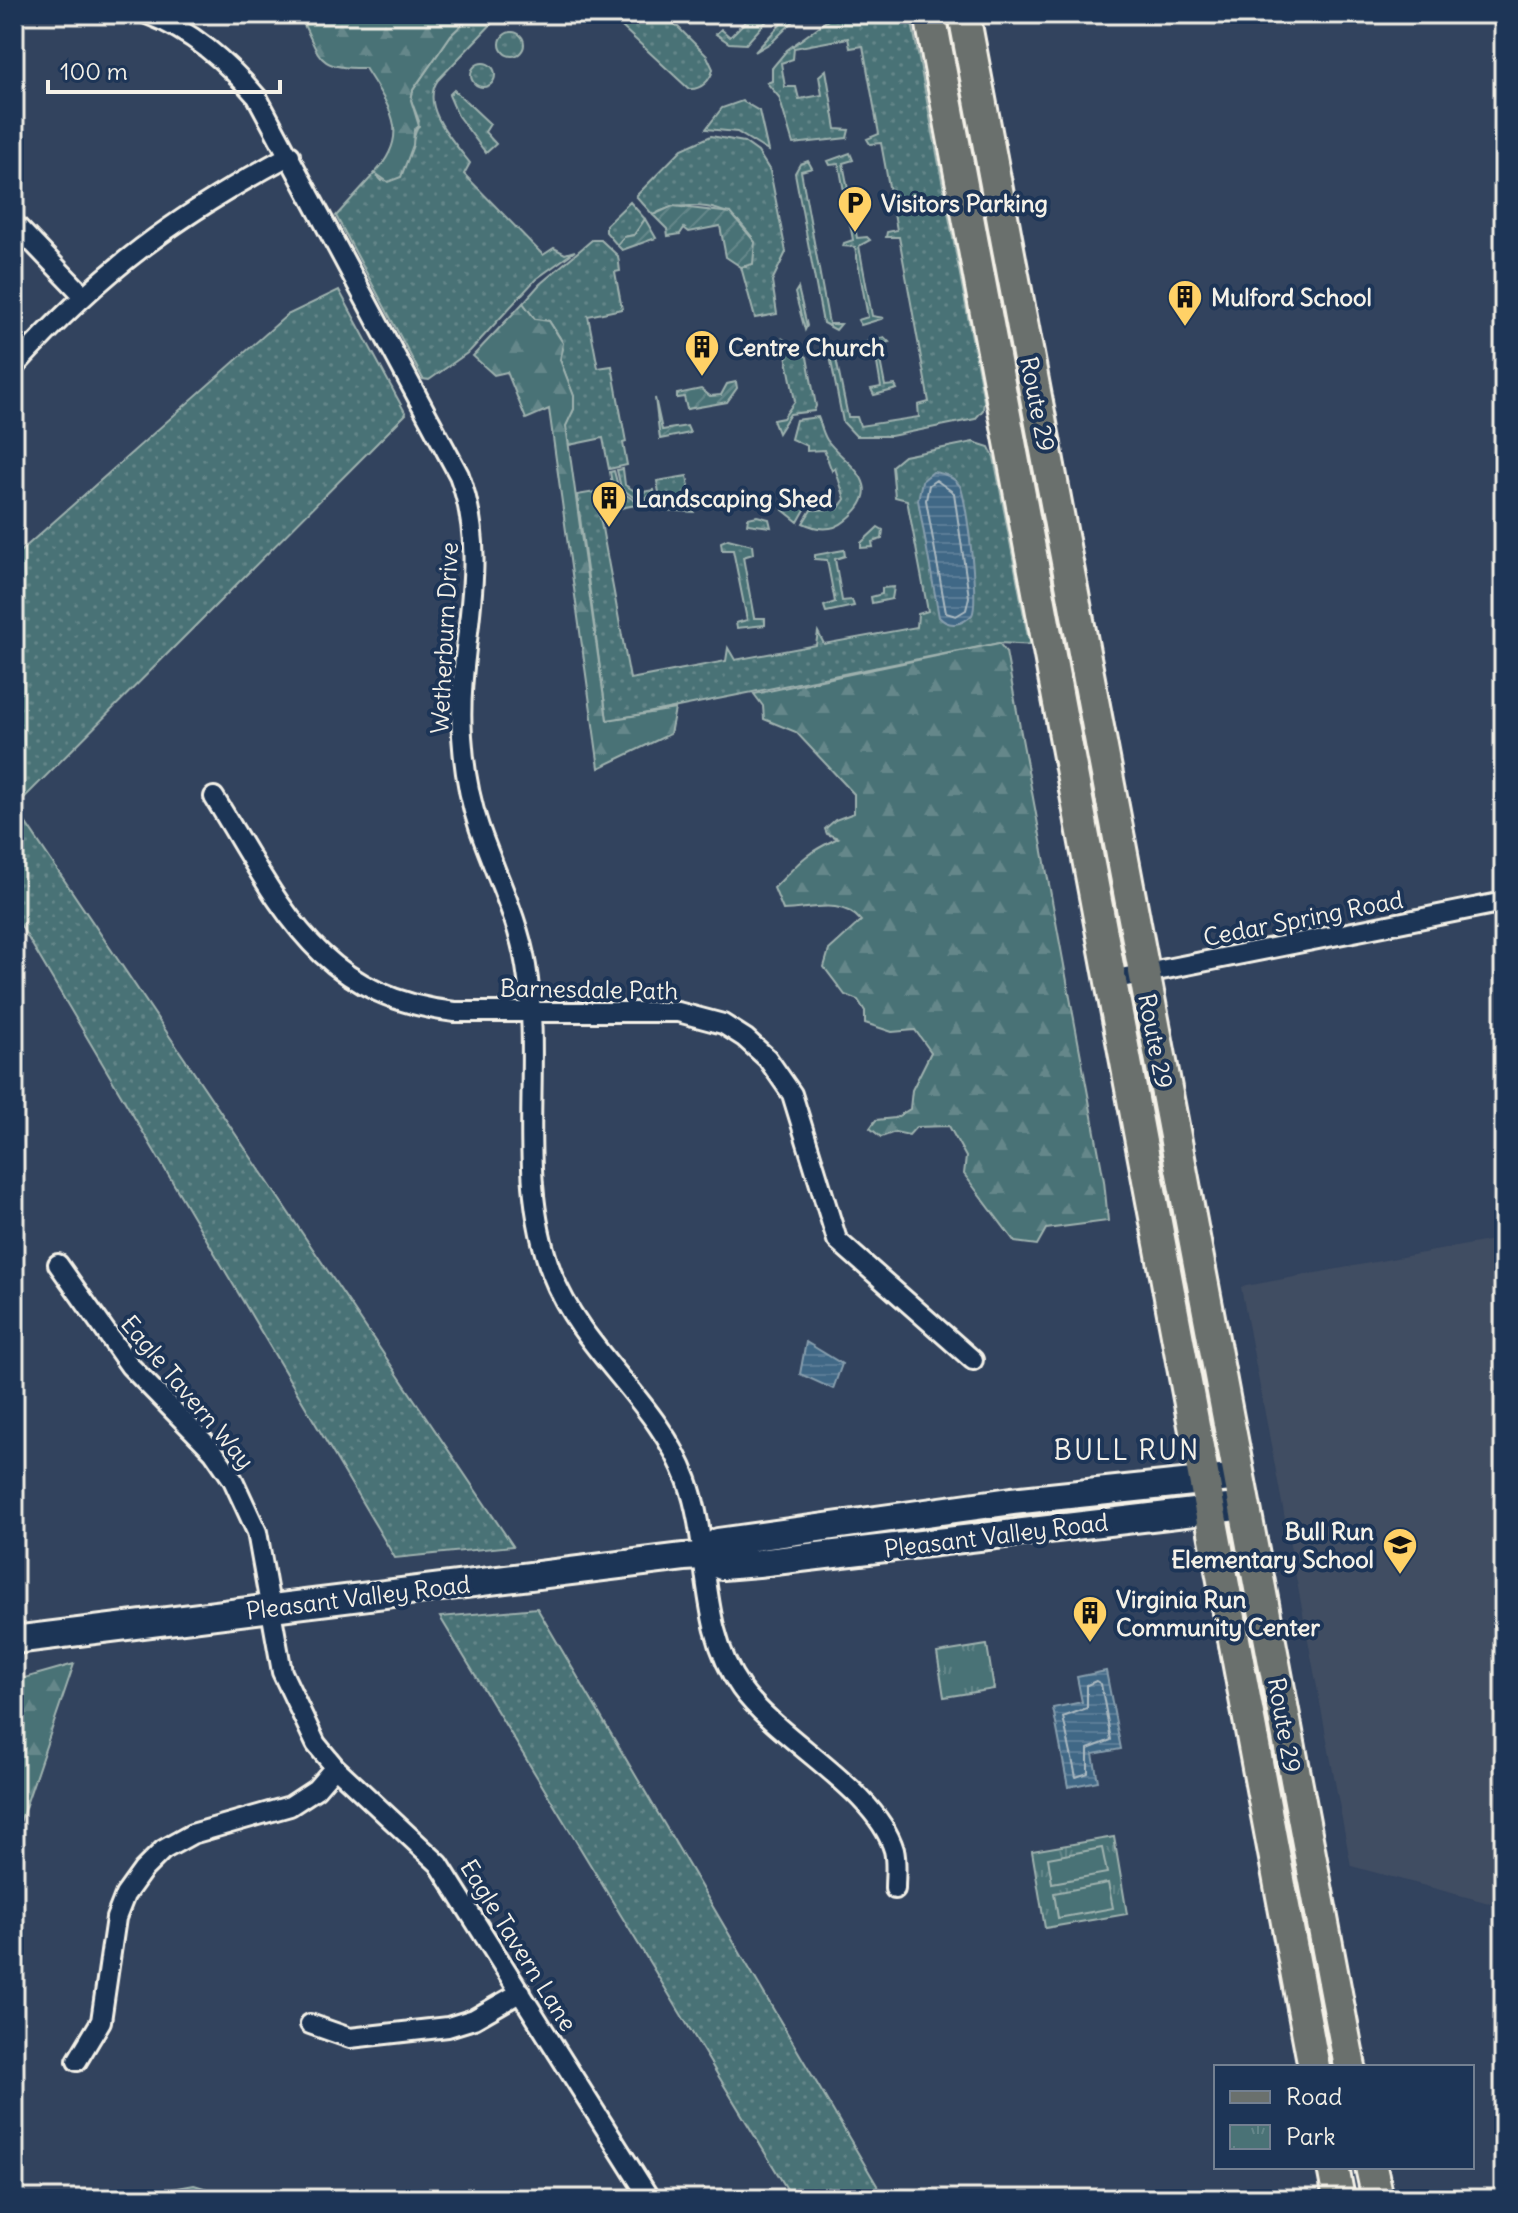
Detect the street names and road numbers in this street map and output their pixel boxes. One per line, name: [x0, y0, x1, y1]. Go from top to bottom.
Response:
street label: Route 29: [1014, 354, 1062, 454]
street label: Wetherburn Drive: [424, 541, 464, 735]
street label: Cedar Spring Road: [1201, 884, 1405, 952]
street label: Barnesdale Path: [500, 972, 678, 1006]
street label: Route 29: [1132, 991, 1180, 1091]
street label: Eagle Tavern Way: [115, 1309, 261, 1475]
street label: Pleasant Valley Road: [882, 1506, 1110, 1564]
street label: Pleasant Valley Road: [244, 1568, 472, 1626]
street label: Route 29: [1262, 1675, 1308, 1775]
street label: Eagle Tavern Lane: [454, 1854, 584, 2036]

